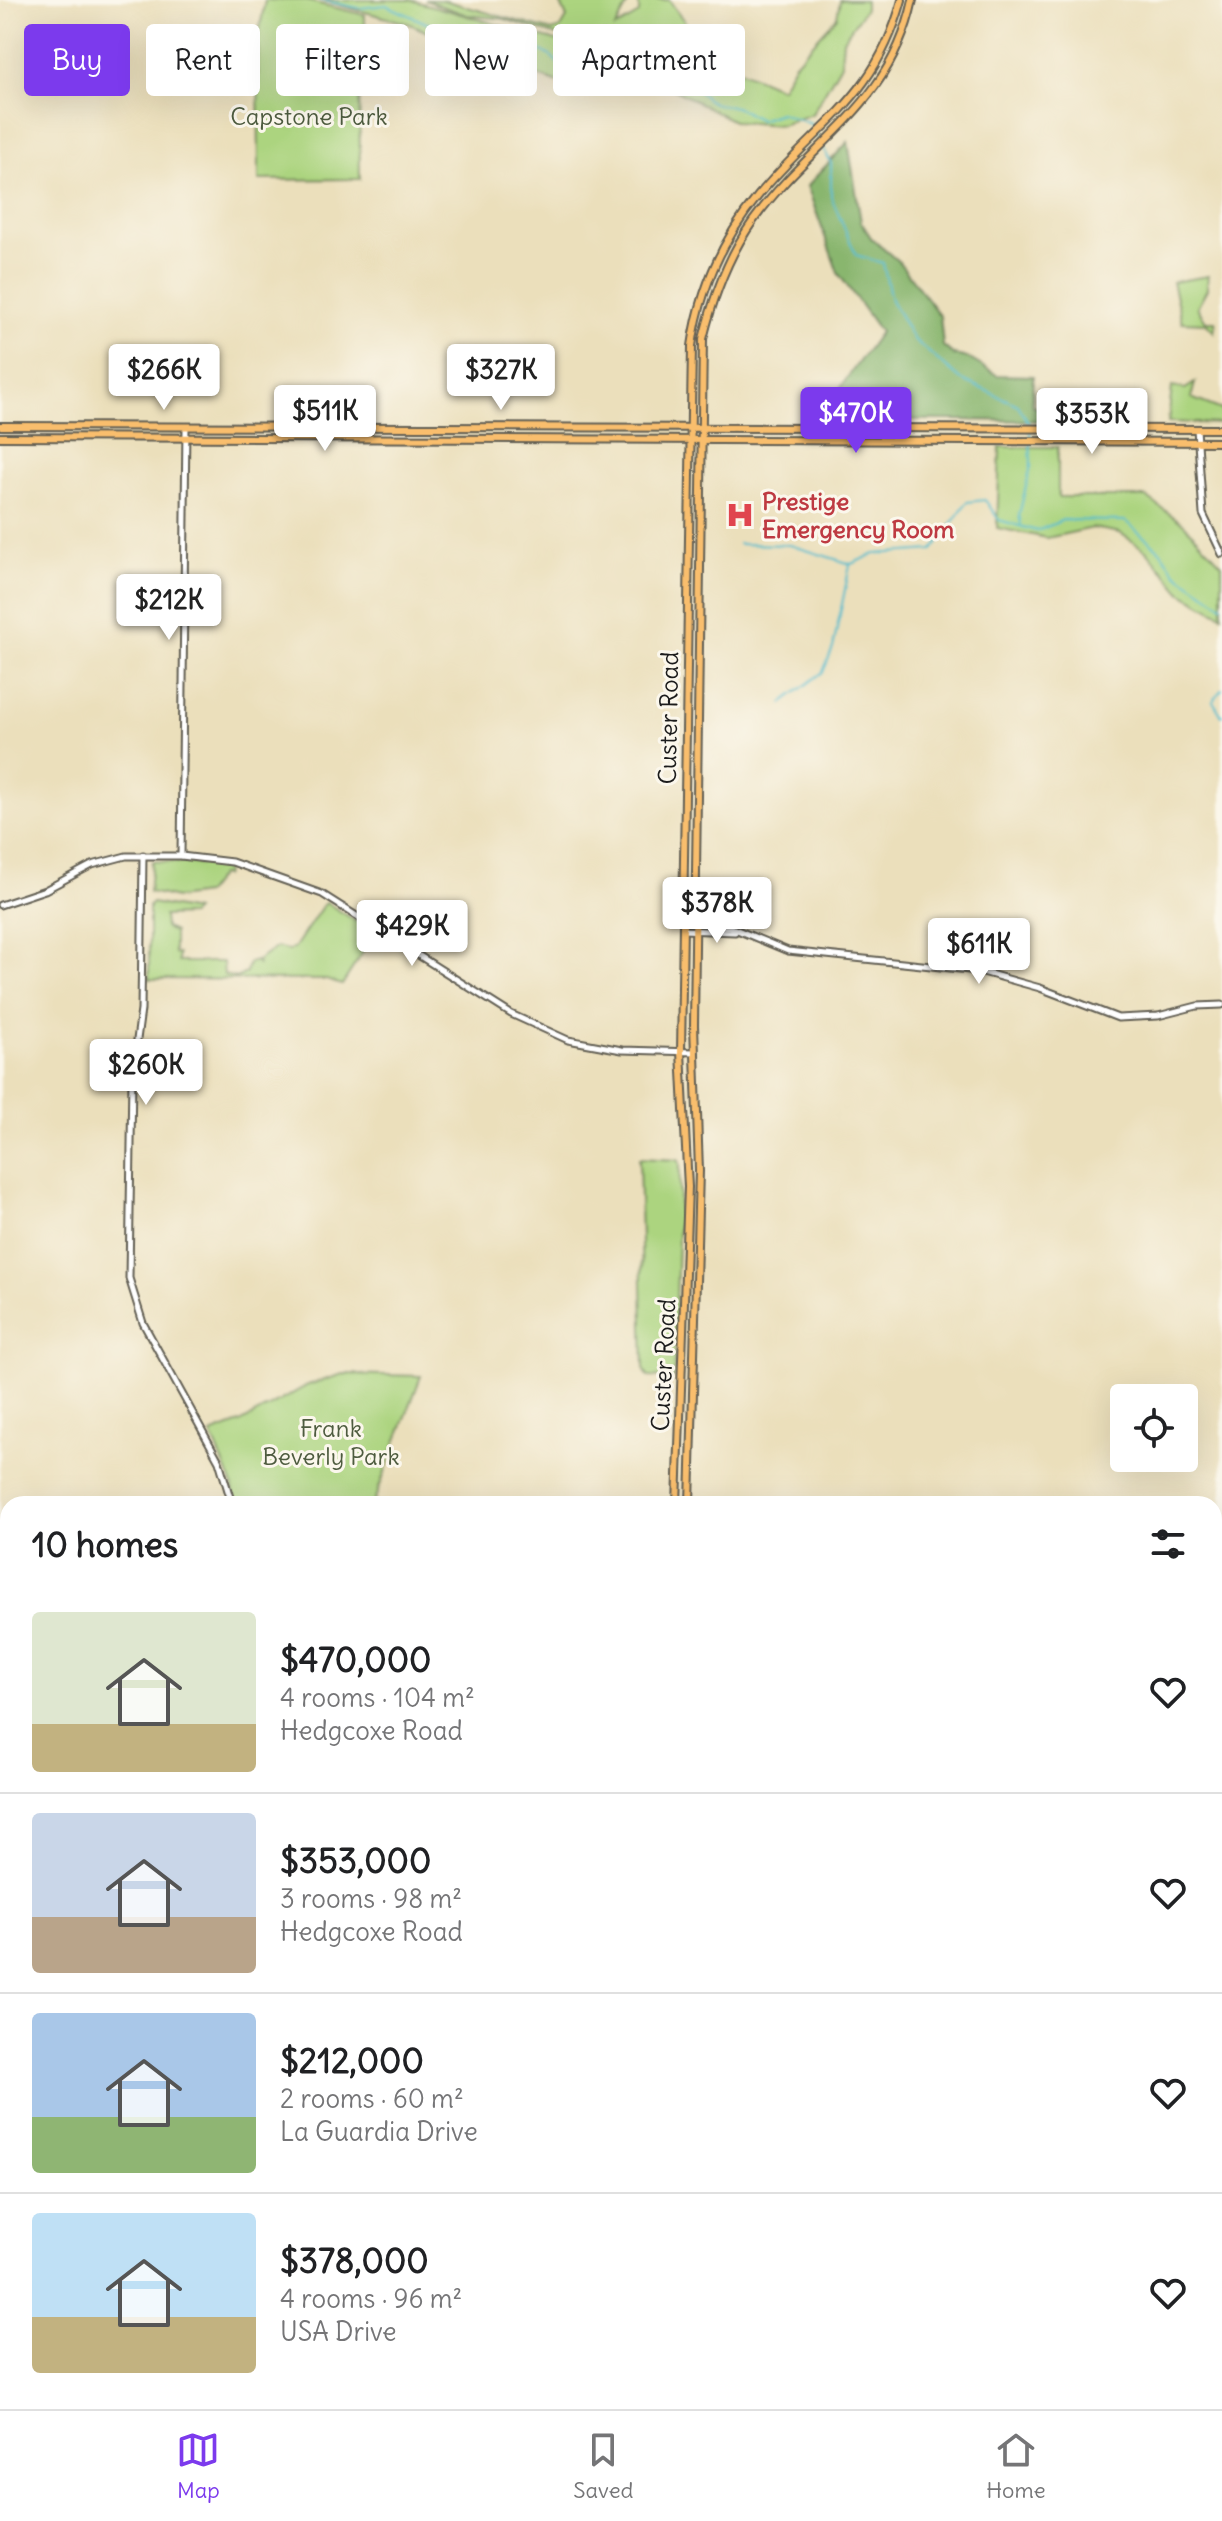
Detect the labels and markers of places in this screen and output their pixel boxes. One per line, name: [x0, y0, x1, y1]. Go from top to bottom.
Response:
pin: $266K: [108, 344, 220, 412]
pin: $327K: [445, 344, 557, 412]
pin: $511K: [269, 385, 381, 453]
pin: $470K: [800, 387, 912, 455]
pin: $353K: [1036, 388, 1148, 456]
place label: Prestige Emergency Room: [762, 486, 954, 544]
hospital icon: Prestige Emergency Room: [725, 500, 755, 530]
pin: $212K: [113, 574, 225, 642]
pin: $378K: [661, 877, 773, 945]
pin: $429K: [356, 900, 468, 968]
pin: $611K: [923, 918, 1035, 986]
pin: $260K: [90, 1039, 202, 1107]

